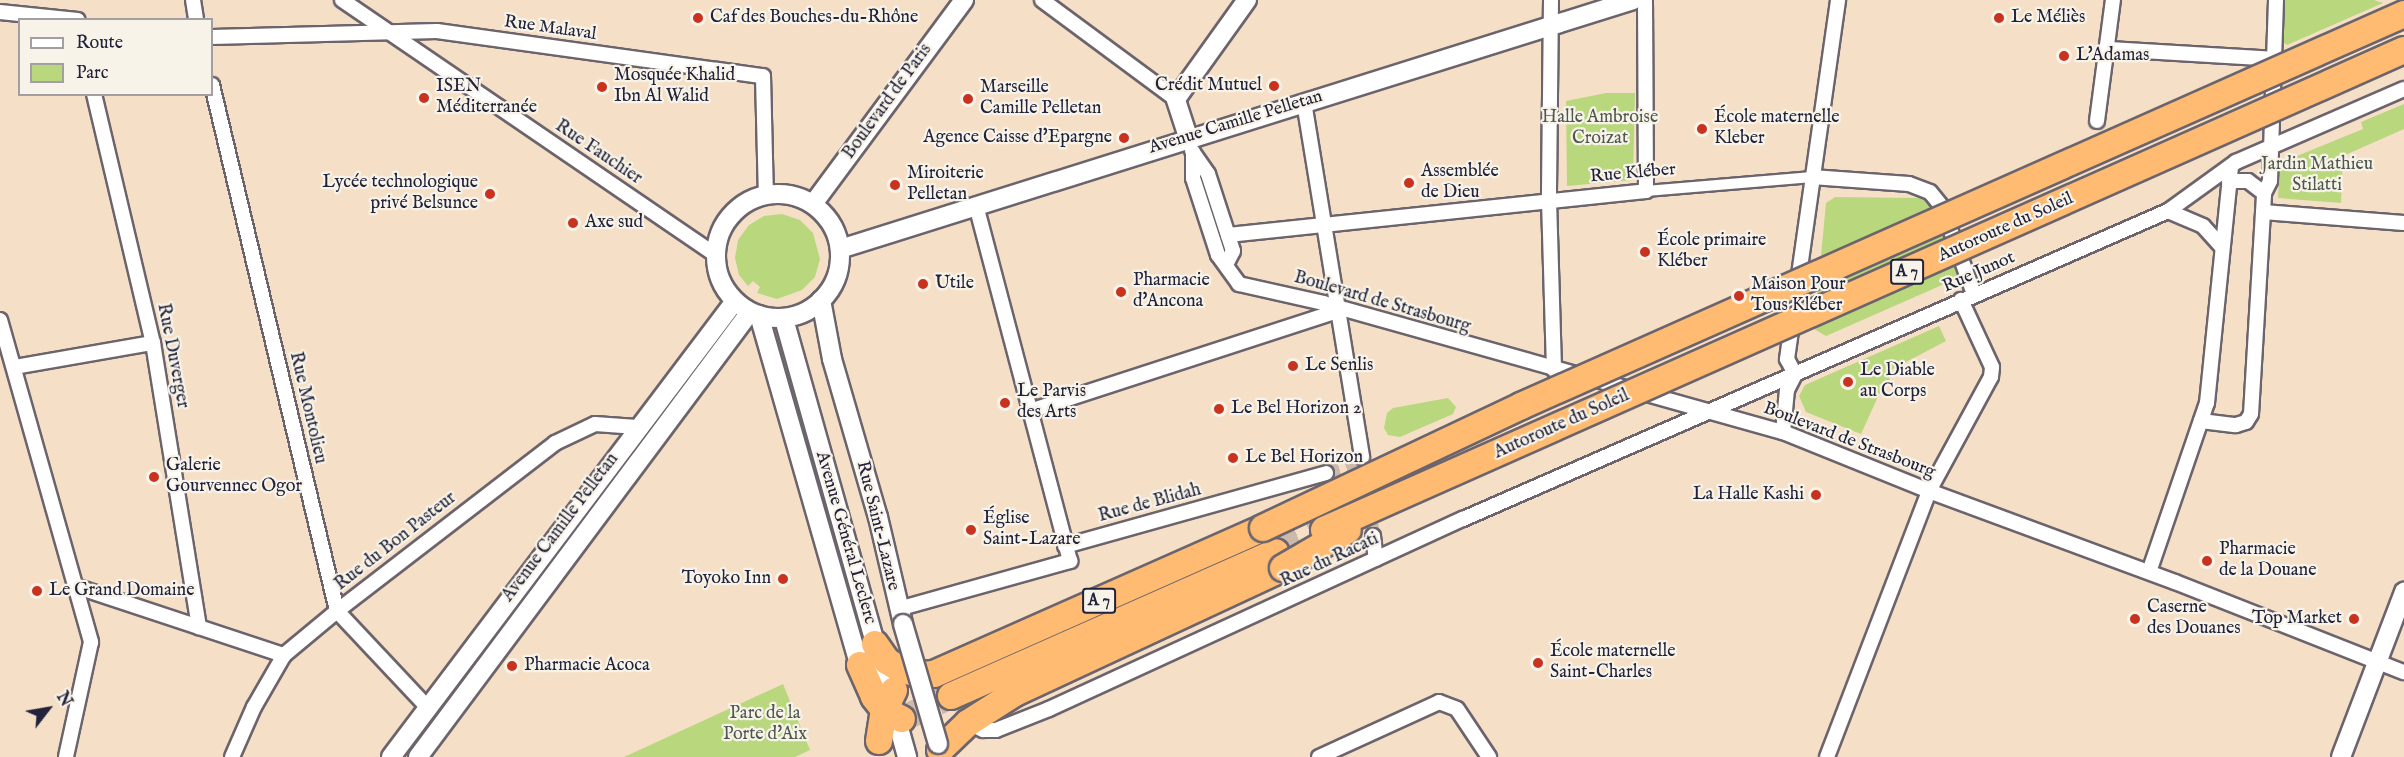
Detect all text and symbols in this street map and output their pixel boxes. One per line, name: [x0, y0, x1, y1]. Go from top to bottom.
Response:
place label: Caf des Bouches-du-Rhône: [710, 7, 918, 29]
place label: Le Méliès: [2011, 7, 2085, 29]
marker: Caf des Bouches-du-Rhône: [691, 11, 705, 25]
marker: Le Méliès: [1992, 11, 2006, 25]
street label: Rue Malaval: [502, 12, 598, 46]
legend: [18, 18, 213, 96]
text: Route: [76, 32, 123, 55]
street label: Boulevard de Paris: [839, 40, 937, 164]
place label: L'Adamas: [2076, 45, 2149, 67]
marker: L'Adamas: [2057, 49, 2071, 63]
text: Parc: [76, 62, 108, 85]
place label: Mosquée Khalid Ibn Al Walid: [614, 66, 735, 109]
place label: Crédit Mutuel: [1155, 75, 1262, 97]
place label: ISEN Méditerranée: [436, 77, 537, 119]
place label: Marseille Camille Pelletan: [980, 78, 1101, 121]
marker: Crédit Mutuel: [1267, 79, 1281, 93]
marker: Mosquée Khalid Ibn Al Walid: [595, 80, 609, 94]
street label: Avenue Camille Pelletan: [1147, 86, 1325, 160]
marker: ISEN Méditerranée: [417, 91, 431, 105]
marker: Marseille Camille Pelletan: [961, 92, 975, 106]
park label: Halle Ambroise Croizat: [1542, 108, 1658, 150]
place label: École maternelle Kleber: [1714, 108, 1839, 150]
street label: Rue Fauchier: [550, 116, 646, 190]
marker: École maternelle Kleber: [1695, 122, 1709, 136]
place label: Agence Caisse d'Epargne: [923, 127, 1112, 149]
marker: Agence Caisse d'Epargne: [1117, 131, 1131, 145]
park label: Jardin Mathieu Stilatti: [2261, 155, 2373, 198]
street label: Rue Kléber: [1589, 160, 1677, 188]
place label: Assemblée de Dieu: [1421, 162, 1499, 204]
place label: Miroiterie Pelletan: [907, 164, 984, 207]
place label: Lycée technologique privé Belsunce: [322, 173, 478, 216]
marker: Assemblée de Dieu: [1402, 176, 1416, 190]
marker: Miroiterie Pelletan: [888, 178, 902, 192]
marker: Lycée technologique privé Belsunce: [483, 187, 497, 201]
street label: Autoroute du Soleil: [1935, 188, 2077, 268]
place label: Axe sud: [585, 212, 643, 234]
marker: Axe sud: [566, 216, 580, 230]
place label: École primaire Kléber: [1657, 231, 1766, 274]
marker: École primaire Kléber: [1638, 245, 1652, 259]
street label: Rue Junot: [1940, 248, 2018, 298]
road number: A 7: [1889, 259, 1925, 285]
street label: Boulevard de Strasbourg: [1291, 267, 1473, 339]
place label: Pharmacie d'Ancona: [1133, 271, 1210, 314]
place label: Utile: [935, 273, 974, 295]
place label: Maison Pour Tous Kléber: [1751, 275, 1846, 318]
marker: Utile: [916, 277, 930, 291]
marker: Pharmacie d'Ancona: [1114, 285, 1128, 299]
marker: Maison Pour Tous Kléber: [1732, 289, 1746, 303]
street label: Rue Duverger: [151, 302, 193, 410]
street label: Rue Montolieu: [284, 350, 330, 466]
place label: Le Senlis: [1305, 355, 1373, 377]
marker: Le Senlis: [1286, 359, 1300, 373]
place label: Le Diable au Corps: [1860, 361, 1935, 404]
marker: Le Diable au Corps: [1841, 375, 1855, 389]
place label: Le Parvis des Arts: [1017, 382, 1086, 424]
street label: Autoroute du Soleil: [1491, 385, 1633, 465]
marker: Le Parvis des Arts: [998, 396, 1012, 410]
place label: Le Bel Horizon 2: [1231, 398, 1361, 420]
street label: Boulevard de Strasbourg: [1760, 398, 1938, 484]
marker: Le Bel Horizon 2: [1212, 402, 1226, 416]
place label: Le Bel Horizon: [1245, 447, 1363, 469]
street label: Avenue Général Leclerc: [810, 449, 880, 627]
street label: Avenue Camille Pelletan: [498, 450, 624, 606]
marker: Le Bel Horizon: [1226, 451, 1240, 465]
place label: Galerie Gourvennec Ogor: [166, 456, 302, 498]
street label: Rue Saint-Lazare: [850, 459, 904, 593]
marker: Galerie Gourvennec Ogor: [147, 470, 161, 484]
street label: Rue de Blidah: [1096, 480, 1204, 528]
place label: La Halle Kashi: [1693, 484, 1804, 506]
street label: Rue du Bon Pasteur: [331, 488, 461, 596]
marker: La Halle Kashi: [1809, 488, 1823, 502]
place label: Église Saint-Lazare: [983, 509, 1080, 552]
marker: Église Saint-Lazare: [964, 523, 978, 537]
street label: Rue du Racati: [1277, 529, 1383, 593]
place label: Pharmacie de la Douane: [2219, 540, 2316, 582]
marker: Pharmacie de la Douane: [2200, 554, 2214, 568]
place label: Toyoko Inn: [682, 568, 771, 590]
marker: Toyoko Inn: [776, 572, 790, 586]
place label: Le Grand Domaine: [49, 580, 194, 602]
marker: Le Grand Domaine: [30, 584, 44, 598]
road number: A 7: [1081, 588, 1117, 614]
place label: Caserne des Douanes: [2147, 598, 2240, 640]
place label: Top Market: [2252, 608, 2342, 630]
marker: Caserne des Douanes: [2128, 612, 2142, 626]
marker: Top Market: [2347, 612, 2361, 626]
place label: École maternelle Saint-Charles: [1550, 642, 1675, 684]
place label: Pharmacie Acoca: [524, 655, 650, 677]
marker: École maternelle Saint-Charles: [1531, 656, 1545, 670]
marker: Pharmacie Acoca: [505, 659, 519, 673]
north arrow: [18, 679, 78, 739]
text: N: [51, 689, 76, 711]
park label: Parc de la Porte d'Aix: [723, 704, 807, 746]

